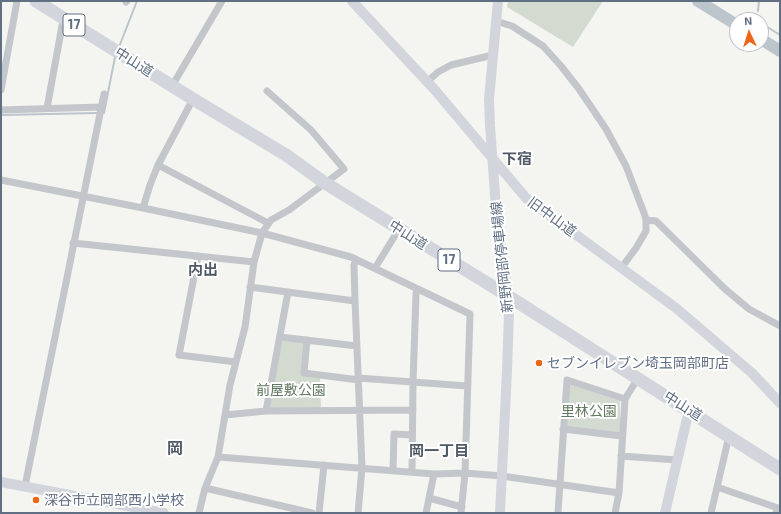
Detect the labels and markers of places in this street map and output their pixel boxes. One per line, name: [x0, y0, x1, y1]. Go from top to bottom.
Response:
place label: セブンイレブン埼玉岡部町店: [547, 355, 729, 371]
marker: セブンイレブン埼玉岡部町店: [534, 358, 544, 368]
place label: 深谷市立岡部西小学校: [44, 492, 184, 508]
marker: 深谷市立岡部西小学校: [31, 495, 41, 505]

